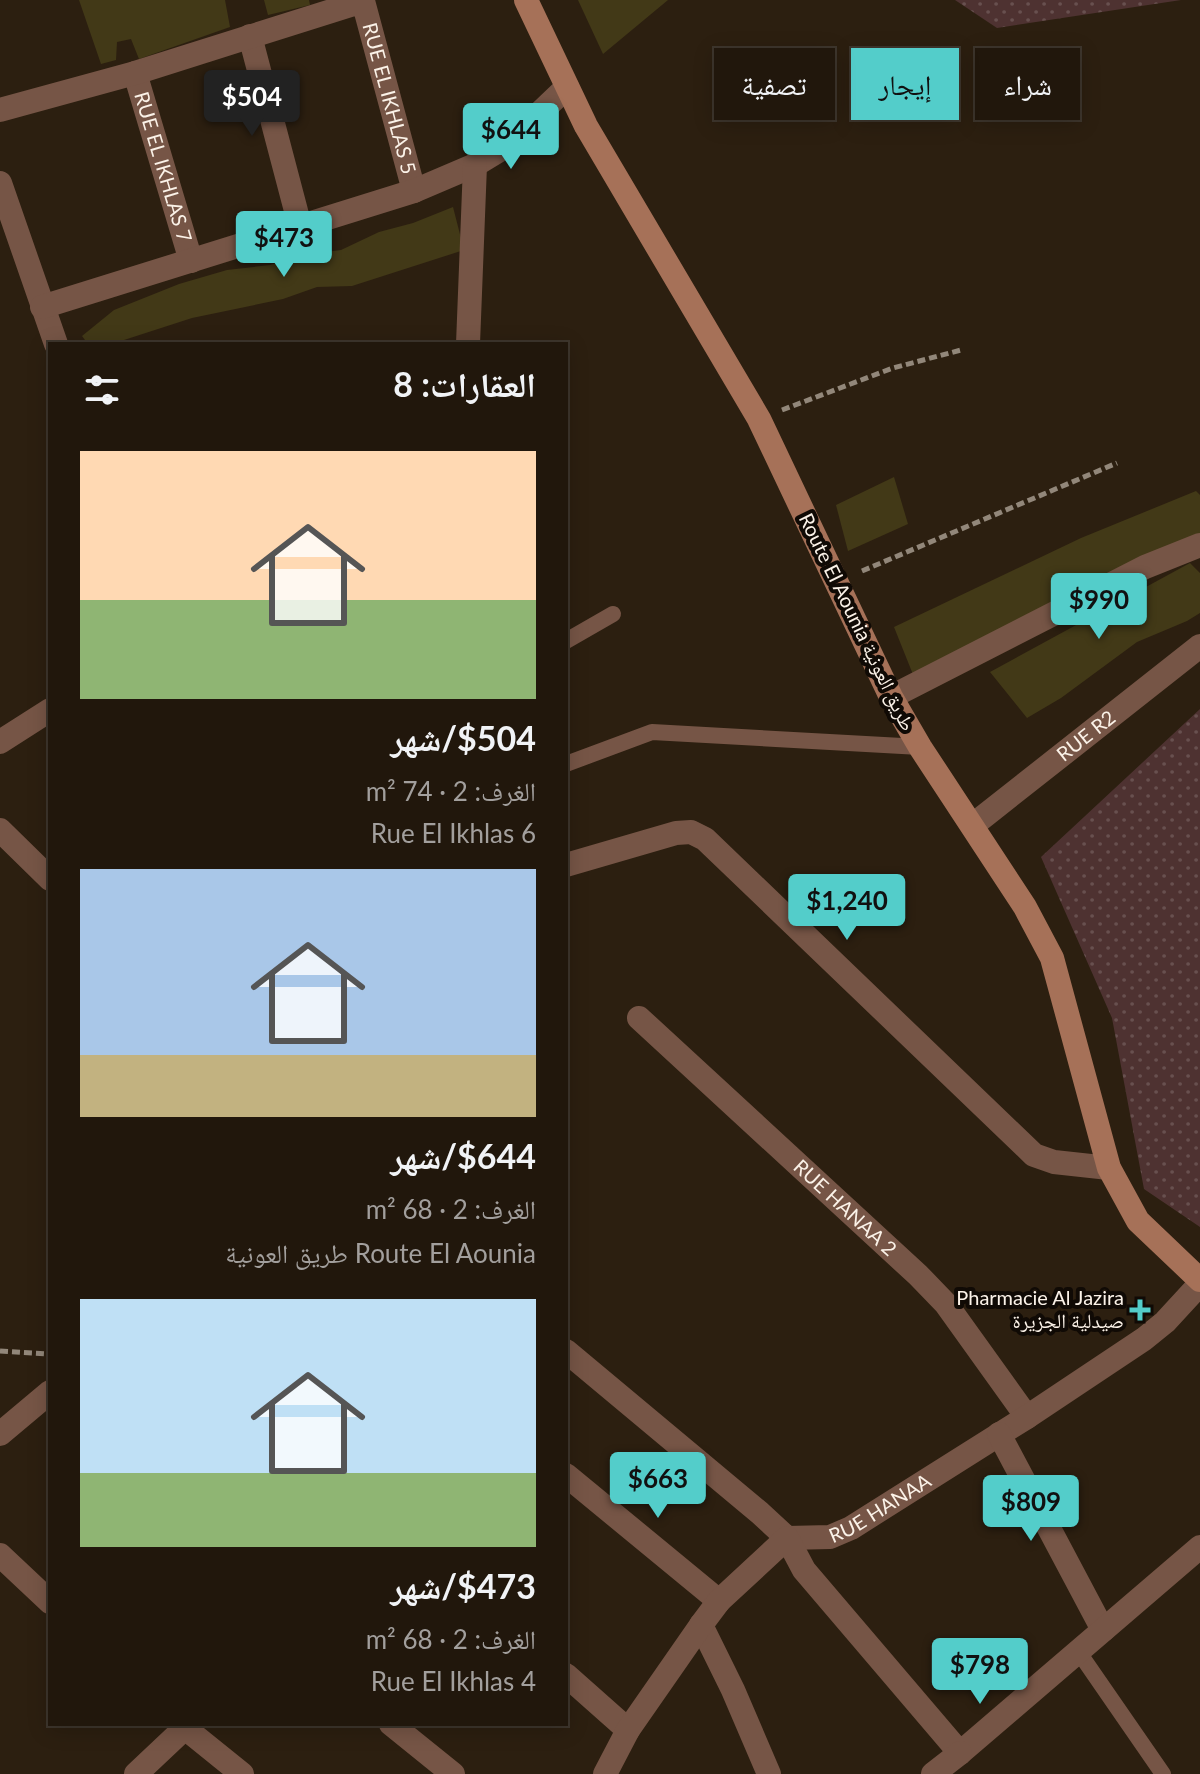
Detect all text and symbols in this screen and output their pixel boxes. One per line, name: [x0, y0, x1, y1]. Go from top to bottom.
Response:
street label: RUE EL IKHLAS 5: [358, 20, 422, 177]
chip: تصفية: [714, 48, 835, 120]
chip: إيجار: [851, 48, 959, 120]
chip: شراء: [975, 48, 1080, 120]
pin: $504: [205, 70, 299, 138]
text: $504: [222, 80, 282, 112]
street label: RUE EL IKHLAS 7: [130, 89, 198, 245]
pin: $644: [464, 103, 558, 171]
text: $644: [481, 113, 541, 145]
pin: $473: [237, 211, 331, 279]
text: $473: [254, 221, 314, 253]
text: العقارات: 8: [393, 363, 536, 404]
icon: filters: [80, 368, 124, 412]
icon: home: [236, 503, 380, 647]
street label: Route El Aounia طريق العونية: [794, 509, 921, 735]
pin: $990: [1052, 573, 1146, 641]
text: $990: [1069, 583, 1129, 615]
street label: RUE R2: [1051, 705, 1120, 766]
text: $504/شهر: [391, 717, 536, 758]
text: الغرف: 2 · 74 m²: [366, 775, 536, 807]
text: Rue El Ikhlas 6: [371, 817, 536, 849]
pin: $1,240: [782, 874, 912, 942]
text: $1,240: [806, 884, 888, 916]
icon: home: [236, 921, 380, 1065]
text: $644/شهر: [391, 1135, 536, 1176]
street label: RUE HANAA 2: [789, 1154, 902, 1260]
text: الغرف: 2 · 68 m²: [366, 1193, 536, 1225]
text: Route El Aounia طريق العونية: [225, 1237, 536, 1269]
place label: Pharmacie Al Jazira صيدلية الجزيرة: [956, 1285, 1124, 1332]
marker: Pharmacie Al Jazira صيدلية الجزيرة: [1131, 1301, 1149, 1319]
icon: home: [236, 1351, 380, 1495]
pin: $663: [611, 1452, 705, 1520]
text: $663: [628, 1462, 688, 1494]
street label: RUE HANAA: [825, 1468, 935, 1547]
pin: $809: [984, 1475, 1078, 1543]
text: $809: [1001, 1485, 1061, 1517]
text: $473/شهر: [391, 1565, 536, 1606]
text: الغرف: 2 · 68 m²: [366, 1623, 536, 1655]
pin: $798: [933, 1638, 1027, 1706]
text: $798: [950, 1648, 1010, 1680]
text: Rue El Ikhlas 4: [371, 1665, 536, 1697]

